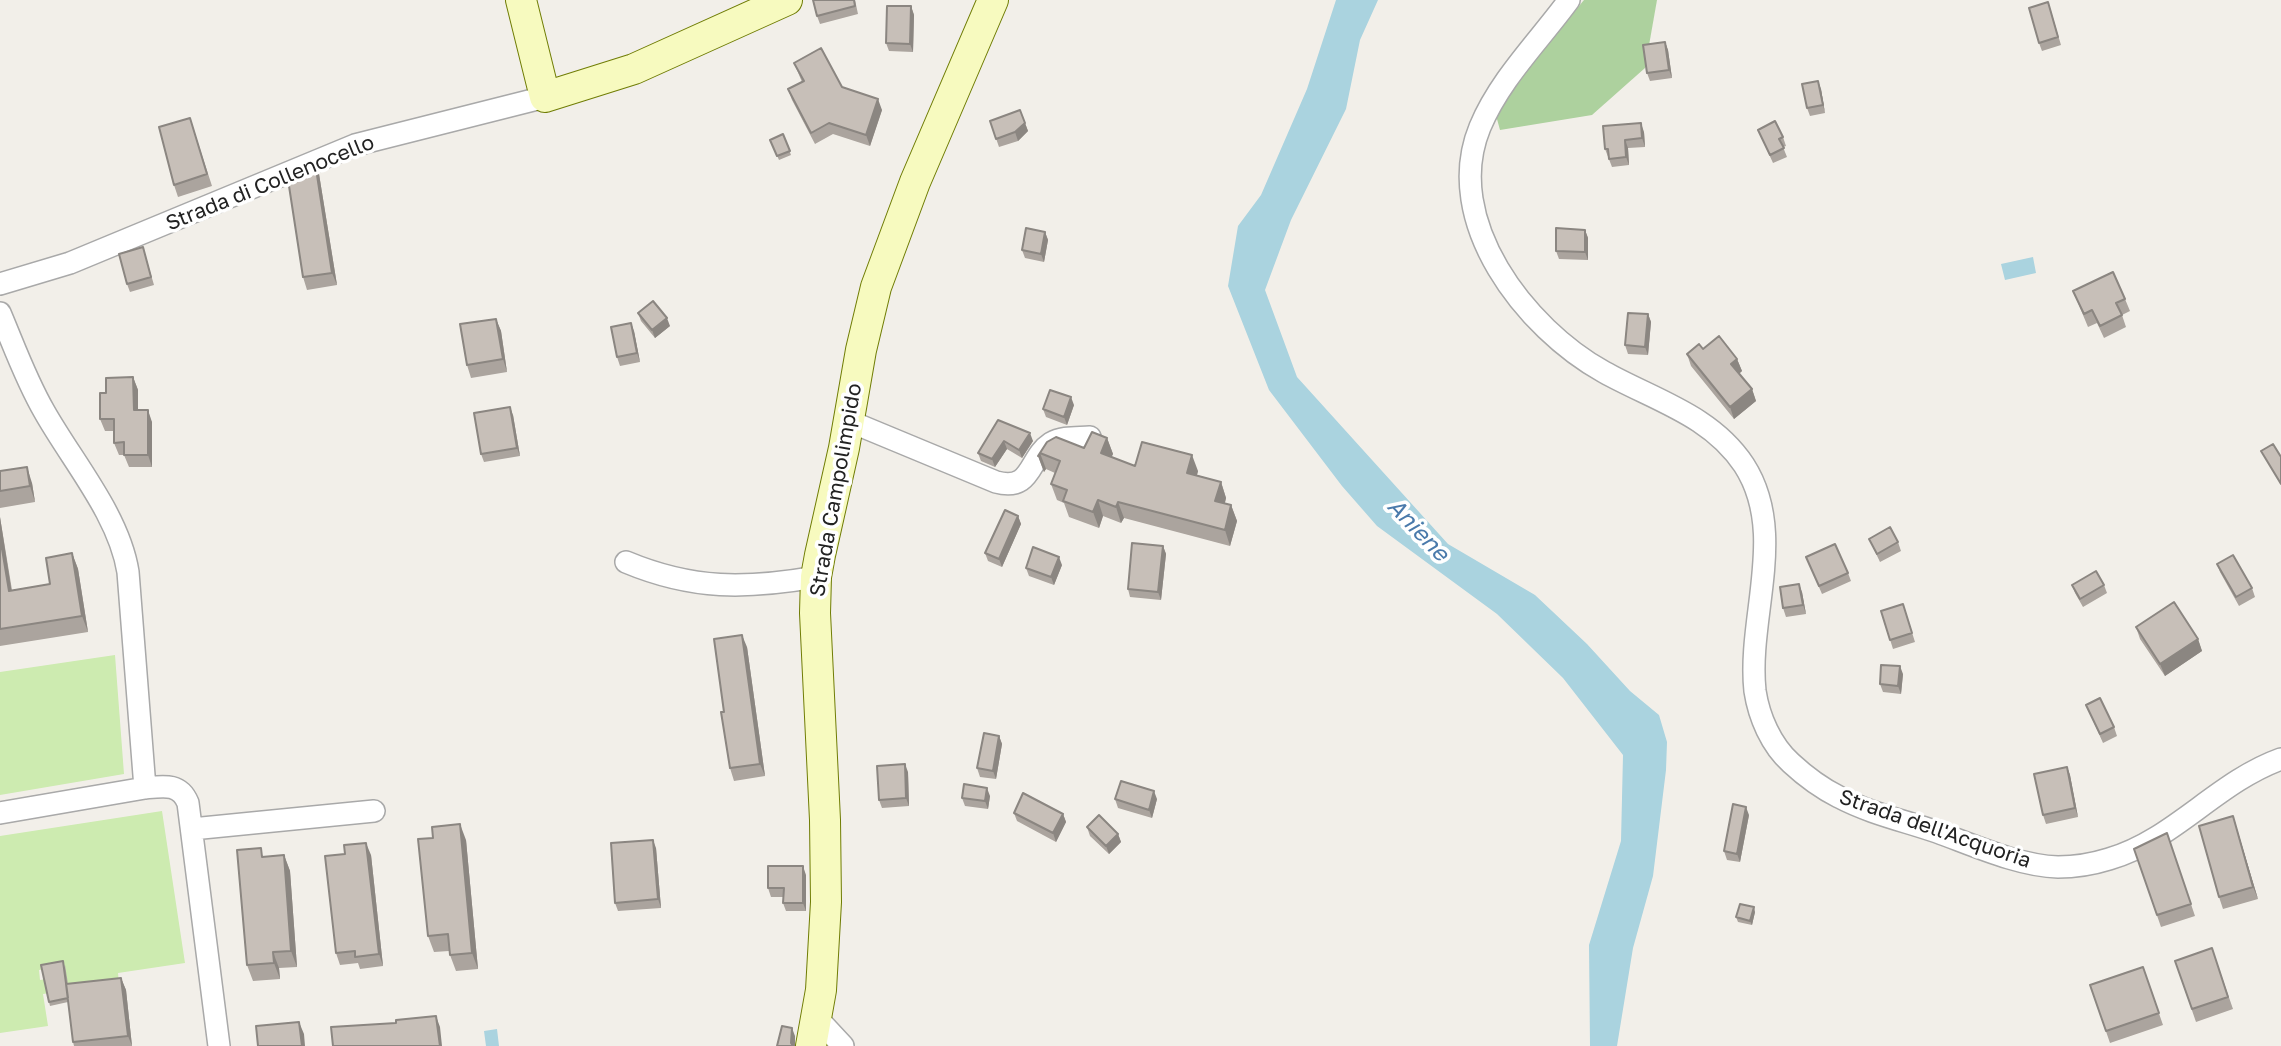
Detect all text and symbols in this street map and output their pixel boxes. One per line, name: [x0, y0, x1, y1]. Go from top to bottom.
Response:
street label: Strada di Collenocello: [162, 130, 378, 236]
street label: Strada Campolimpido: [805, 381, 867, 599]
water label: Aniene: [1381, 493, 1455, 567]
street label: Strada dell'Acquoria: [1836, 784, 2034, 874]

